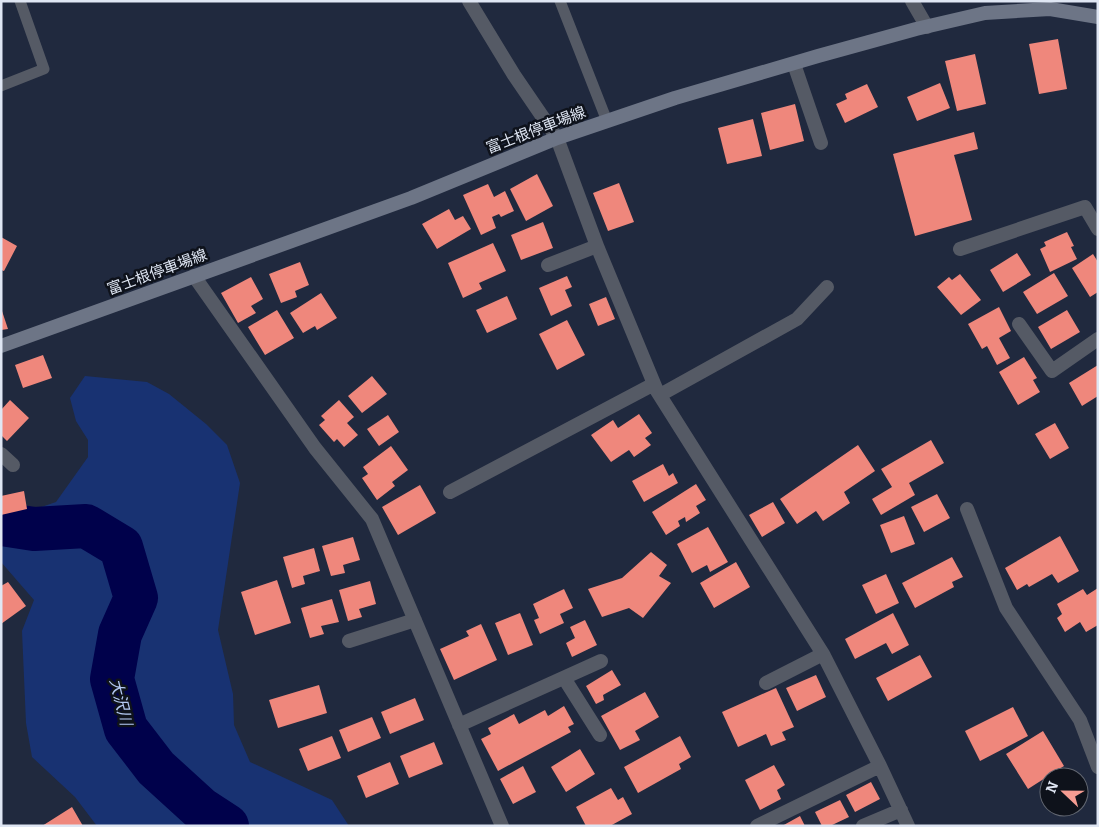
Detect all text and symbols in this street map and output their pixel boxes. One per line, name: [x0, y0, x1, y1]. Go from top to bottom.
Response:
street label: 富士根停車場線: [484, 103, 588, 157]
street label: 富士根停車場線: [105, 246, 209, 298]
water label: 大沢川: [106, 676, 137, 730]
north arrow: [1039, 767, 1089, 817]
text: N: [1043, 779, 1062, 796]

